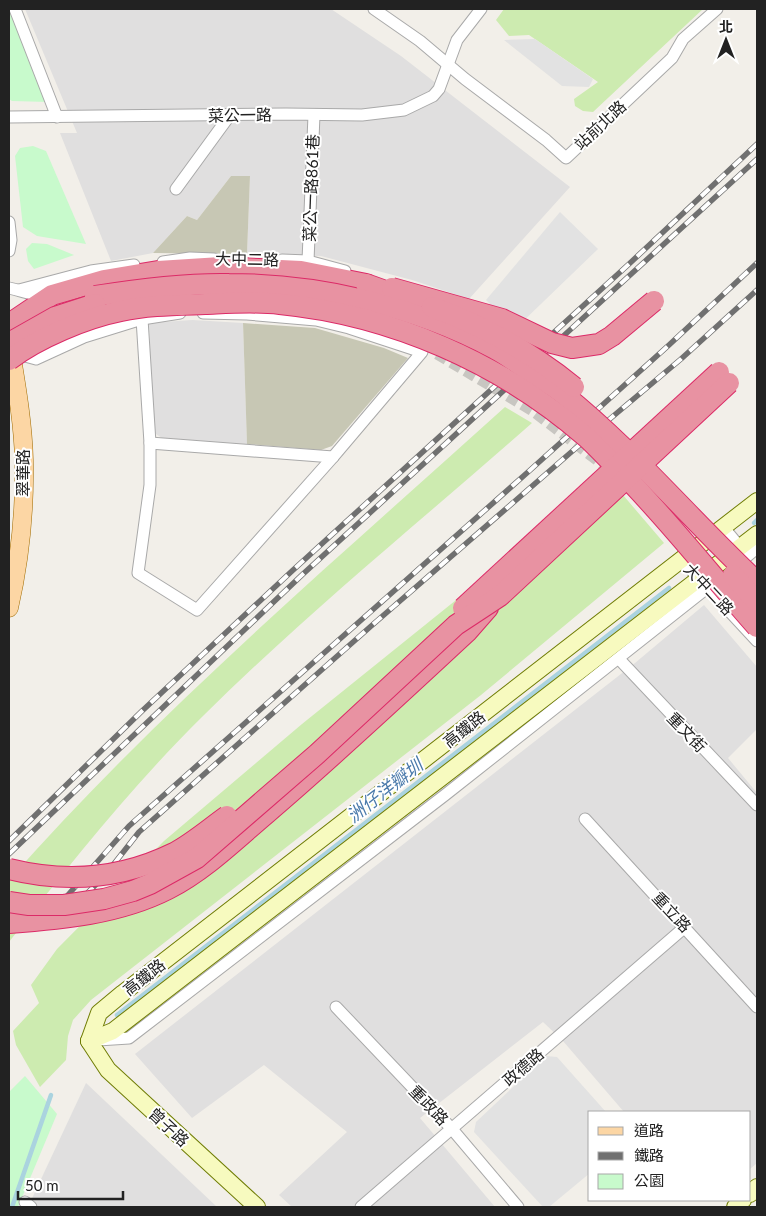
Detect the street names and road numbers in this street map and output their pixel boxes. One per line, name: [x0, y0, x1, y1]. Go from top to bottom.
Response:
street label: 站前北路: [570, 96, 630, 153]
street label: 菜公一路: [208, 104, 272, 125]
street label: 菜公一路861巷: [299, 134, 322, 242]
street label: 大中二路: [215, 248, 279, 269]
street label: 翠華路: [13, 449, 32, 497]
street label: 大中二路: [681, 559, 738, 619]
street label: 高鐵路: [439, 706, 488, 751]
street label: 重文街: [664, 708, 711, 756]
street label: 重立路: [649, 888, 696, 936]
street label: 高鐵路: [119, 954, 168, 999]
street label: 政德路: [498, 1044, 547, 1090]
street label: 重政路: [406, 1081, 453, 1129]
street label: 曾子路: [145, 1103, 193, 1150]

